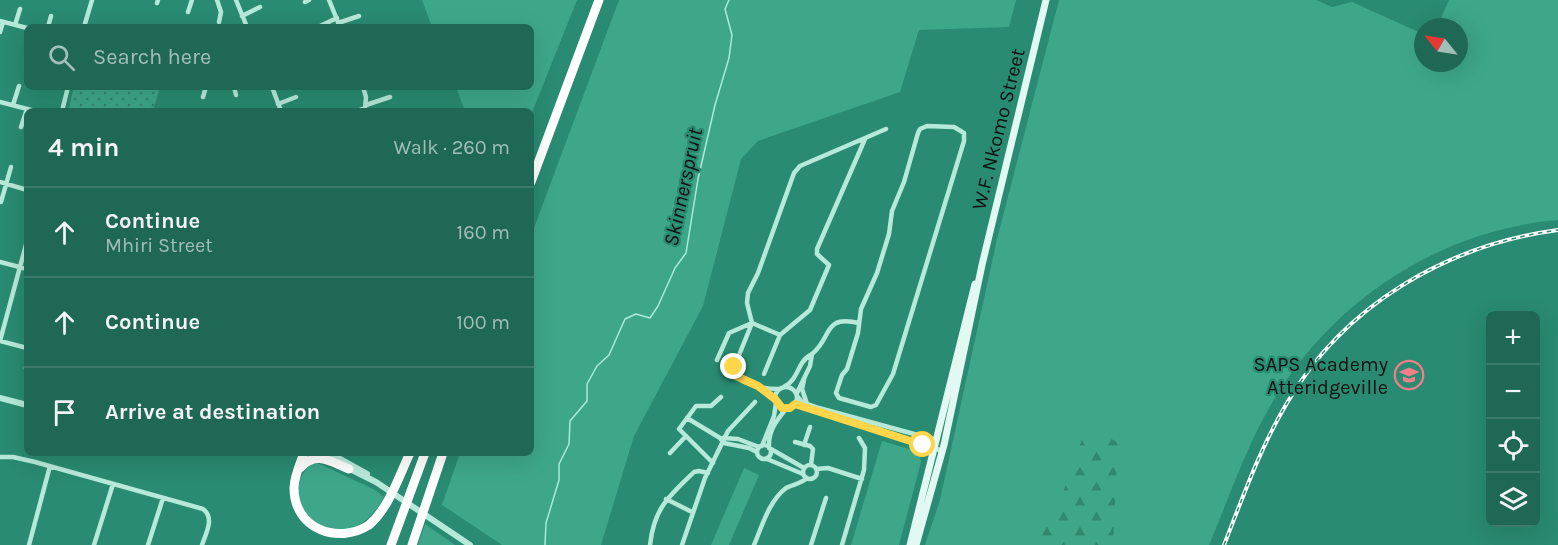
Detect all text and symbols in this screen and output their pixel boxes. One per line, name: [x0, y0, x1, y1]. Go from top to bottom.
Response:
north arrow: [1414, 18, 1468, 72]
search box: [24, 24, 534, 90]
icon: search: [45, 41, 78, 74]
text: Search here: [93, 44, 211, 70]
street label: W.F. Nkomo Street: [967, 46, 1030, 212]
water label: Skinnerspruit: [659, 125, 707, 248]
text: 4 min: [48, 132, 119, 163]
text: Walk · 260 m: [393, 136, 510, 159]
text: Continue: [105, 208, 200, 234]
icon: ahead: [48, 216, 81, 249]
text: 160 m: [457, 221, 510, 244]
text: Mhiri Street: [105, 234, 213, 257]
icon: ahead: [48, 306, 81, 339]
text: Continue: [105, 309, 200, 335]
text: 100 m: [456, 311, 510, 334]
map controls: [1486, 311, 1540, 527]
button: +: [1486, 311, 1540, 365]
route end: [720, 353, 746, 379]
place label: SAPS Academy Atteridgeville: [1254, 353, 1388, 399]
school or university icon: SAPS Academy Atteridgeville: [1393, 359, 1425, 391]
button: −: [1486, 365, 1540, 419]
icon: arrive: [48, 396, 81, 429]
text: Arrive at destination: [105, 399, 320, 425]
button: locate: [1486, 419, 1540, 473]
route start: [909, 431, 935, 457]
button: layers: [1486, 473, 1540, 527]

